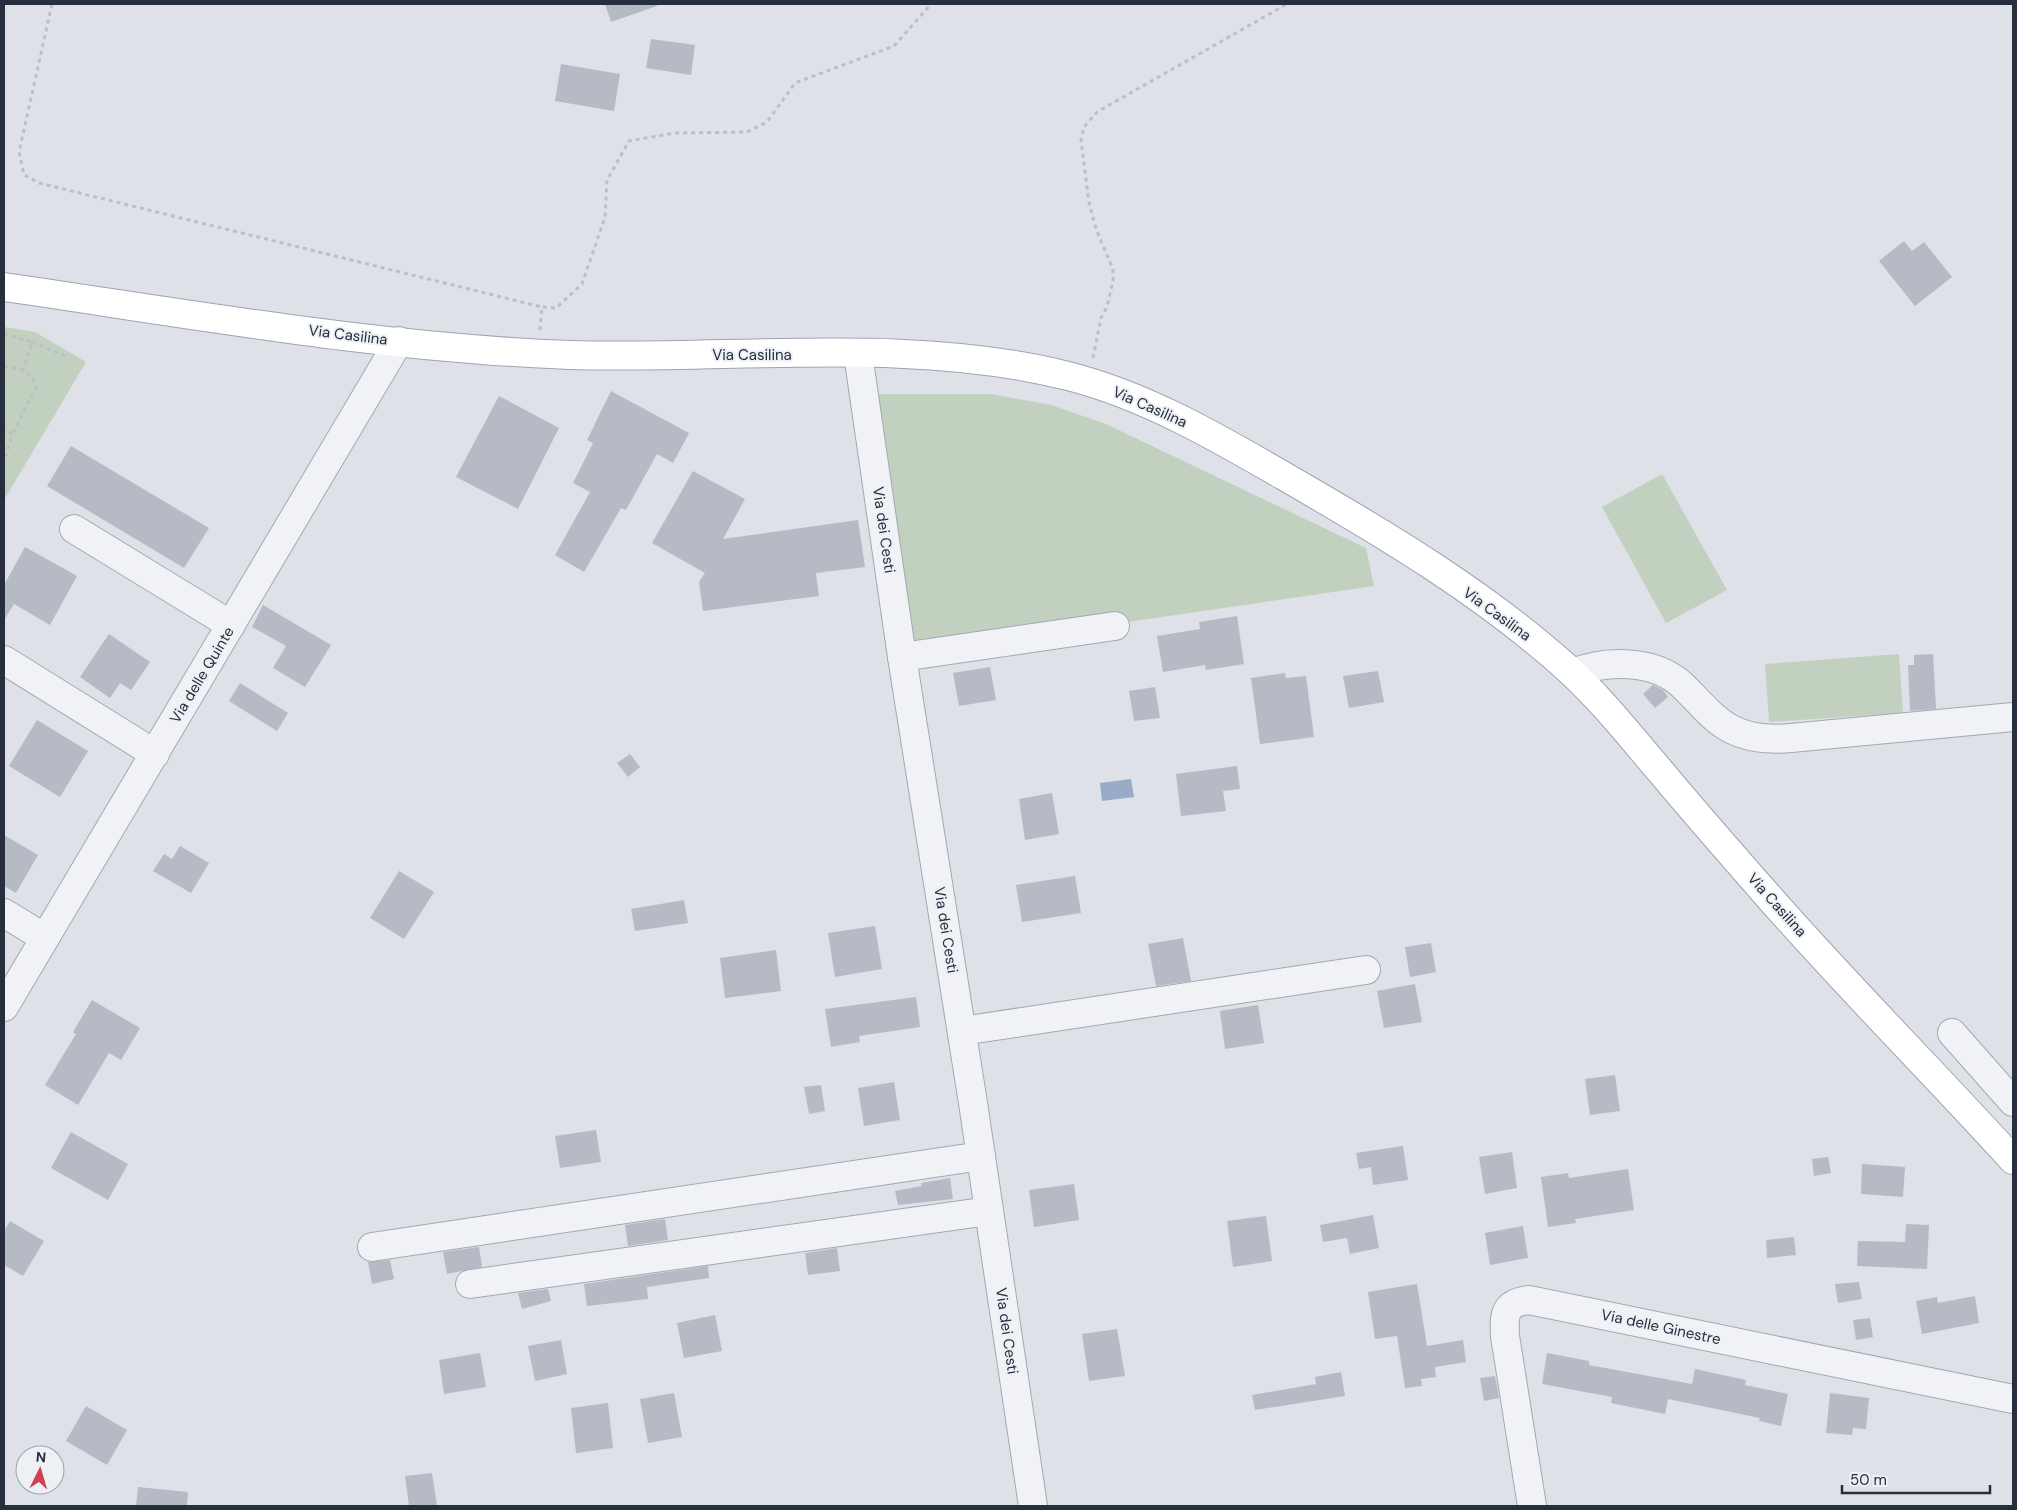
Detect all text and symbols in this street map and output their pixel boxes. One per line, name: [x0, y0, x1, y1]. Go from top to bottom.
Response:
street label: Via Casilina: [307, 320, 389, 350]
street label: Via Casilina: [712, 345, 792, 365]
street label: Via Casilina: [1110, 382, 1190, 432]
street label: Via dei Cesti: [868, 485, 900, 575]
street label: Via Casilina: [1459, 583, 1535, 645]
street label: Via delle Quinte: [165, 623, 239, 727]
street label: Via Casilina: [1743, 869, 1811, 941]
street label: Via dei Cesti: [929, 885, 963, 975]
street label: Via dei Cesti: [991, 1286, 1023, 1376]
street label: Via delle Ginestre: [1599, 1305, 1723, 1349]
north arrow: [15, 1445, 65, 1495]
text: N: [35, 1448, 47, 1466]
scale bar: [1842, 1462, 1990, 1494]
text: 50 m: [1850, 1470, 1887, 1490]

